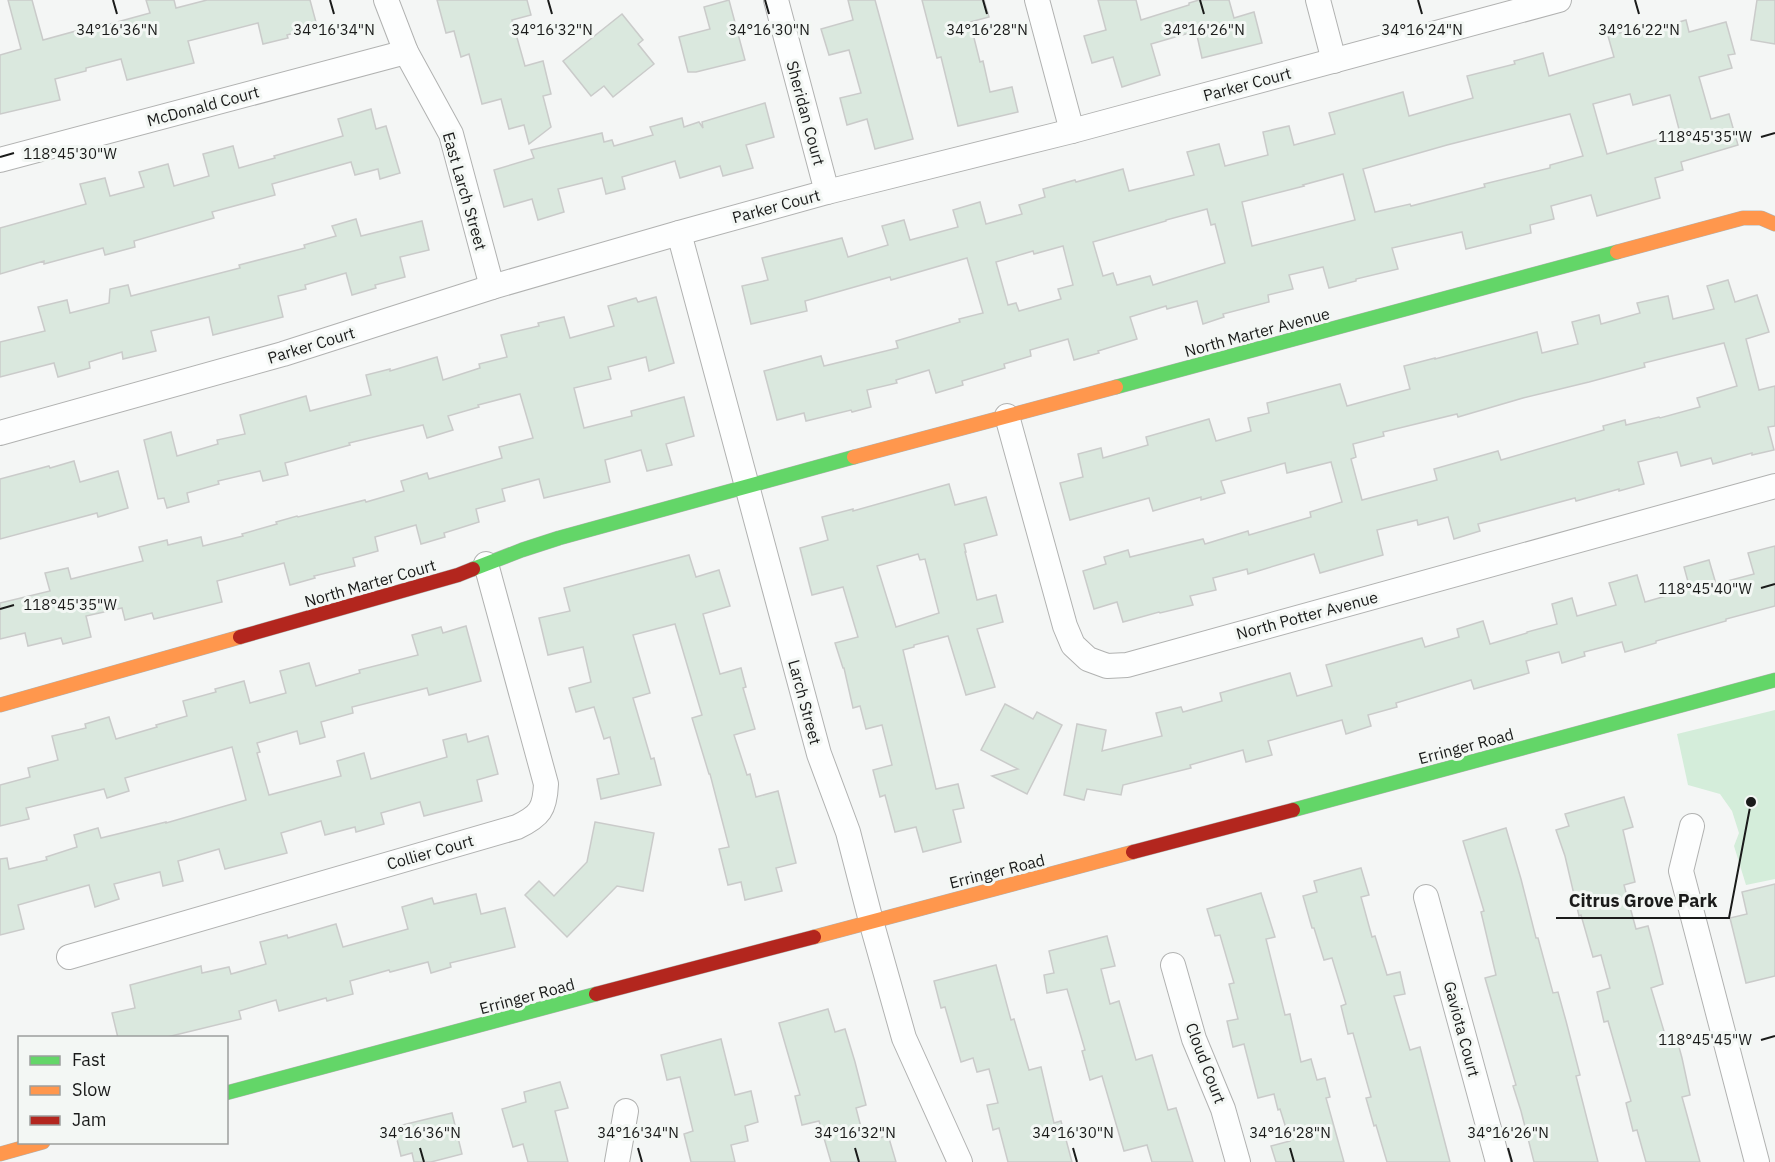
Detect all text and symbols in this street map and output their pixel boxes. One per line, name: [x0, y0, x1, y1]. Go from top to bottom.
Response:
text: 34°16'36"N: [76, 20, 158, 39]
text: 34°16'34"N: [293, 20, 375, 39]
text: 34°16'32"N: [511, 20, 593, 39]
text: 34°16'30"N: [728, 20, 810, 39]
text: 34°16'28"N: [946, 20, 1028, 39]
text: 34°16'26"N: [1163, 20, 1245, 39]
text: 34°16'24"N: [1381, 20, 1463, 39]
text: 34°16'22"N: [1598, 20, 1680, 39]
street label: Sheridan Court: [782, 59, 830, 167]
street label: Parker Court: [1201, 63, 1293, 105]
street label: McDonald Court: [145, 81, 261, 131]
text: 118°45'35"W: [1658, 127, 1752, 146]
street label: East Larch Street: [439, 130, 491, 252]
text: 118°45'30"W: [23, 144, 117, 163]
street label: Parker Court: [730, 185, 822, 227]
street label: North Marter Avenue: [1182, 303, 1332, 361]
street label: Parker Court: [265, 322, 357, 368]
street label: North Marter Court: [302, 555, 438, 611]
text: 118°45'40"W: [1658, 579, 1752, 598]
street label: North Potter Avenue: [1234, 586, 1380, 644]
text: 118°45'35"W: [23, 595, 117, 614]
street label: Larch Street: [784, 657, 826, 747]
street label: Erringer Road: [1416, 724, 1516, 768]
street label: Collier Court: [384, 830, 476, 874]
street label: Erringer Road: [947, 849, 1047, 893]
callout: Citrus Grove Park: [1556, 882, 1729, 918]
text: Citrus Grove Park: [1569, 889, 1718, 912]
street label: Erringer Road: [477, 974, 577, 1018]
street label: Gaviota Court: [1440, 979, 1484, 1079]
street label: Cloud Court: [1181, 1020, 1231, 1106]
text: 118°45'45"W: [1658, 1030, 1752, 1049]
legend: [18, 1036, 228, 1144]
text: Fast: [72, 1048, 106, 1071]
text: Slow: [72, 1078, 111, 1101]
text: Jam: [72, 1108, 107, 1131]
text: 34°16'36"N: [379, 1123, 461, 1142]
text: 34°16'34"N: [597, 1123, 679, 1142]
text: 34°16'32"N: [814, 1123, 896, 1142]
text: 34°16'30"N: [1032, 1123, 1114, 1142]
text: 34°16'28"N: [1249, 1123, 1331, 1142]
text: 34°16'26"N: [1467, 1123, 1549, 1142]

